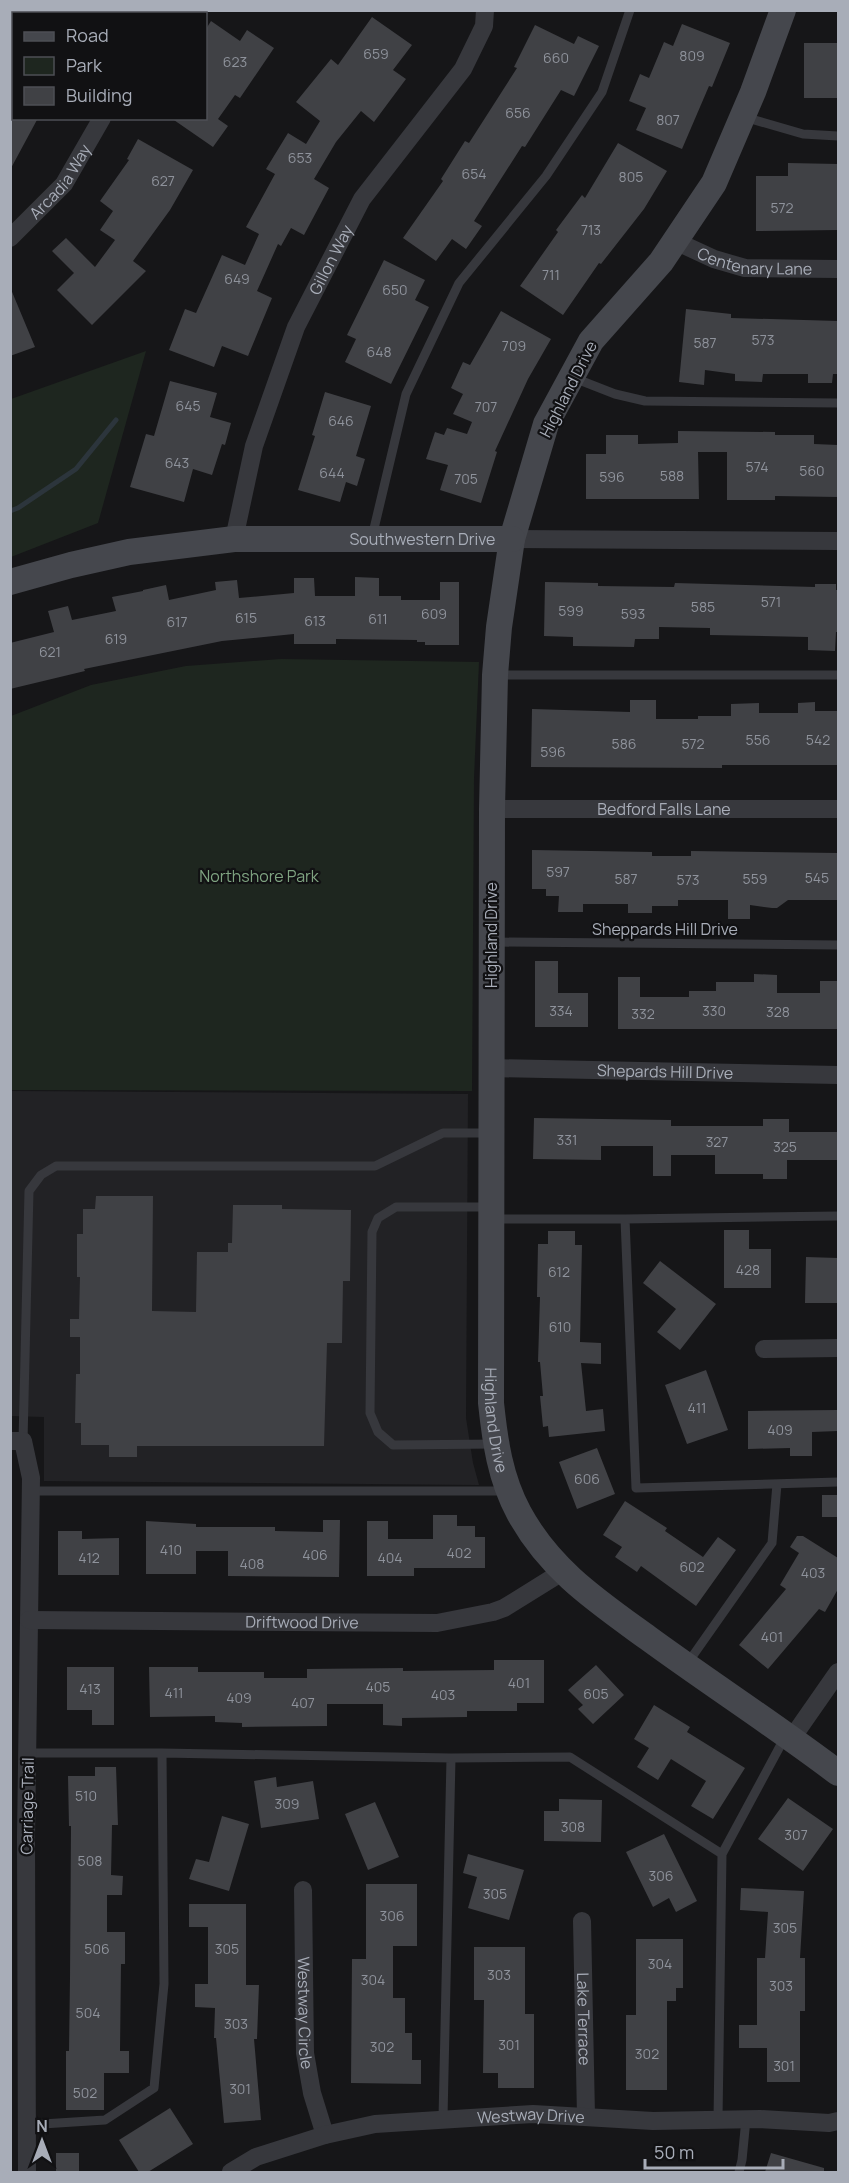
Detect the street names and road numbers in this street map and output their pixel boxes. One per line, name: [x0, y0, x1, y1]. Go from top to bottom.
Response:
street label: Arcadia Way: [24, 139, 96, 224]
street label: Gillon Way: [304, 221, 358, 298]
street label: Centenary Lane: [694, 242, 812, 280]
street label: Highland Drive: [534, 337, 602, 441]
street label: Southwestern Drive: [349, 528, 495, 550]
street label: Bedford Falls Lane: [597, 798, 731, 820]
street label: Highland Drive: [480, 882, 502, 988]
street label: Sheppards Hill Drive: [592, 918, 738, 940]
street label: Shepards Hill Drive: [597, 1059, 733, 1084]
street label: Highland Drive: [480, 1368, 513, 1475]
street label: Driftwood Drive: [245, 1611, 359, 1633]
street label: Carriage Trail: [15, 1757, 39, 1855]
street label: Westway Circle: [293, 1957, 319, 2071]
street label: Lake Terrace: [572, 1972, 596, 2066]
street label: Westway Drive: [477, 2103, 585, 2129]

